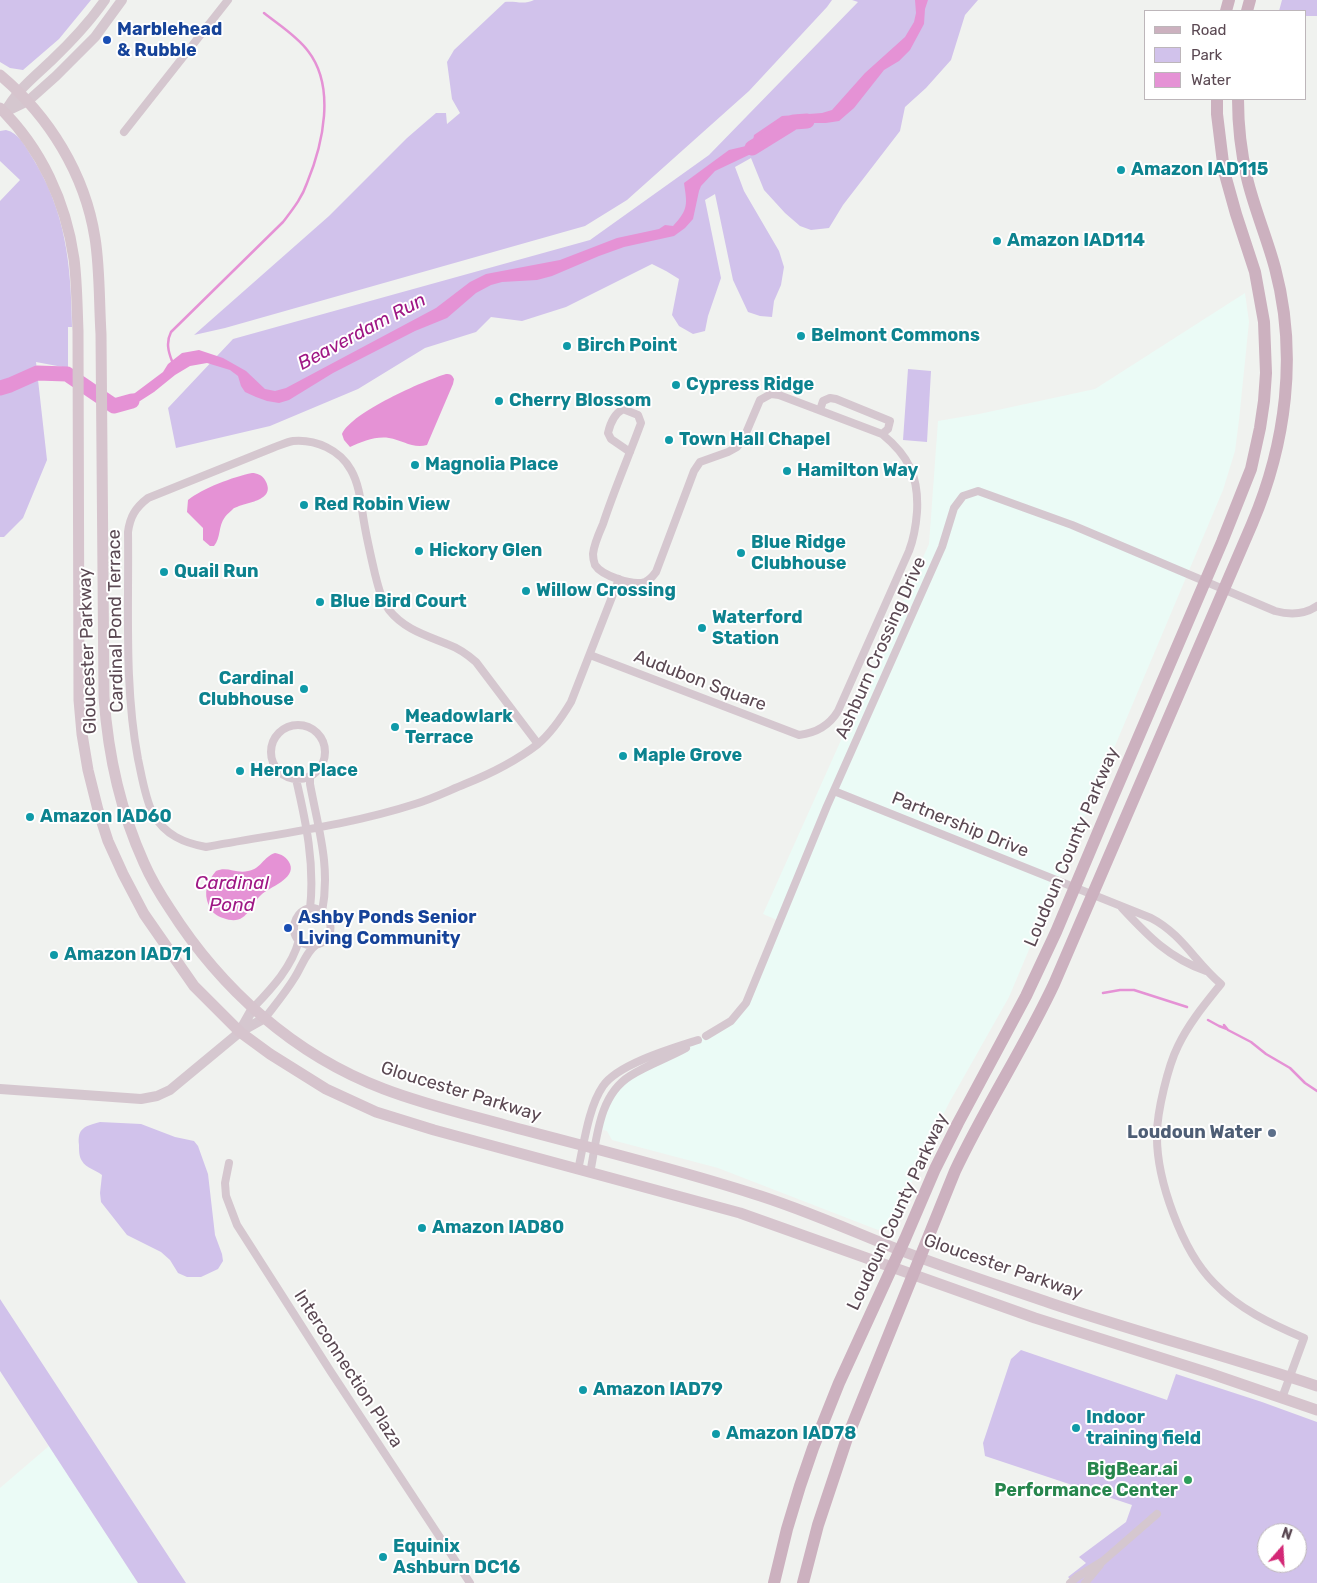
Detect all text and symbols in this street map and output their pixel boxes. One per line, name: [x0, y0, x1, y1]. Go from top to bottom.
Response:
legend: [1144, 10, 1307, 100]
place label: Marblehead & Rubble: [117, 19, 222, 62]
text: Road: [1191, 21, 1227, 39]
marker: Marblehead & Rubble: [101, 34, 113, 46]
text: Park: [1191, 46, 1222, 64]
text: Water: [1191, 71, 1231, 89]
place label: Amazon IAD115: [1131, 159, 1268, 181]
marker: Amazon IAD115: [1115, 164, 1127, 176]
place label: Amazon IAD114: [1007, 230, 1145, 252]
marker: Amazon IAD114: [991, 235, 1003, 247]
water label: Beaverdam Run: [294, 289, 430, 375]
place label: Belmont Commons: [811, 325, 980, 347]
marker: Belmont Commons: [795, 330, 807, 342]
place label: Birch Point: [577, 335, 677, 357]
marker: Birch Point: [561, 340, 573, 352]
place label: Cypress Ridge: [686, 374, 814, 396]
marker: Cypress Ridge: [670, 379, 682, 391]
place label: Cherry Blossom: [509, 390, 651, 412]
marker: Cherry Blossom: [493, 395, 505, 407]
place label: Town Hall Chapel: [679, 429, 830, 451]
marker: Town Hall Chapel: [663, 434, 675, 446]
place label: Magnolia Place: [425, 454, 559, 476]
marker: Magnolia Place: [409, 459, 421, 471]
place label: Hamilton Way: [797, 460, 918, 482]
marker: Hamilton Way: [781, 465, 793, 477]
place label: Red Robin View: [314, 494, 450, 516]
marker: Red Robin View: [298, 499, 310, 511]
street label: Cardinal Pond Terrace: [104, 529, 128, 713]
place label: Blue Ridge Clubhouse: [751, 532, 847, 574]
place label: Hickory Glen: [429, 540, 542, 562]
marker: Hickory Glen: [413, 545, 425, 557]
marker: Blue Ridge Clubhouse: [735, 547, 747, 559]
street label: Ashburn Crossing Drive: [831, 554, 931, 742]
place label: Quail Run: [174, 561, 259, 583]
marker: Quail Run: [158, 566, 170, 578]
street label: Gloucester Parkway: [74, 567, 102, 735]
place label: Willow Crossing: [536, 580, 676, 602]
marker: Willow Crossing: [520, 585, 532, 597]
place label: Blue Bird Court: [330, 591, 467, 613]
marker: Blue Bird Court: [314, 596, 326, 608]
place label: Waterford Station: [712, 607, 803, 650]
marker: Waterford Station: [696, 622, 708, 634]
street label: Audubon Square: [631, 646, 769, 716]
place label: Cardinal Clubhouse: [198, 668, 294, 711]
marker: Cardinal Clubhouse: [298, 683, 310, 695]
place label: Meadowlark Terrace: [405, 706, 513, 749]
marker: Meadowlark Terrace: [389, 721, 401, 733]
street label: Loudoun County Parkway: [1020, 744, 1124, 950]
place label: Maple Grove: [633, 745, 742, 767]
marker: Maple Grove: [617, 750, 629, 762]
place label: Heron Place: [250, 760, 358, 782]
marker: Heron Place: [234, 765, 246, 777]
street label: Partnership Drive: [888, 788, 1032, 862]
place label: Amazon IAD60: [40, 806, 172, 828]
marker: Amazon IAD60: [24, 811, 36, 823]
water label: Cardinal Pond: [195, 873, 269, 917]
place label: Ashby Ponds Senior Living Community: [298, 907, 476, 950]
marker: Ashby Ponds Senior Living Community: [282, 922, 294, 934]
place label: Amazon IAD71: [64, 944, 191, 966]
marker: Amazon IAD71: [48, 949, 60, 961]
street label: Gloucester Parkway: [378, 1057, 544, 1127]
street label: Loudoun County Parkway: [843, 1110, 953, 1314]
place label: Loudoun Water: [1127, 1122, 1262, 1144]
marker: Loudoun Water: [1266, 1127, 1278, 1139]
place label: Amazon IAD80: [432, 1217, 564, 1239]
marker: Amazon IAD80: [416, 1222, 428, 1234]
street label: Gloucester Parkway: [921, 1230, 1085, 1304]
street label: Interconnection Plaza: [289, 1286, 407, 1452]
place label: Amazon IAD79: [593, 1379, 723, 1401]
marker: Amazon IAD79: [577, 1384, 589, 1396]
place label: Indoor training field: [1086, 1407, 1201, 1450]
marker: Indoor training field: [1070, 1422, 1082, 1434]
place label: Amazon IAD78: [726, 1423, 856, 1445]
marker: Amazon IAD78: [710, 1428, 722, 1440]
place label: BigBear.ai Performance Center: [994, 1459, 1178, 1502]
marker: BigBear.ai Performance Center: [1182, 1474, 1194, 1486]
north arrow: [1257, 1523, 1307, 1573]
text: N: [1279, 1525, 1294, 1544]
place label: Equinix Ashburn DC16: [393, 1536, 520, 1578]
marker: Equinix Ashburn DC16: [377, 1551, 389, 1563]

